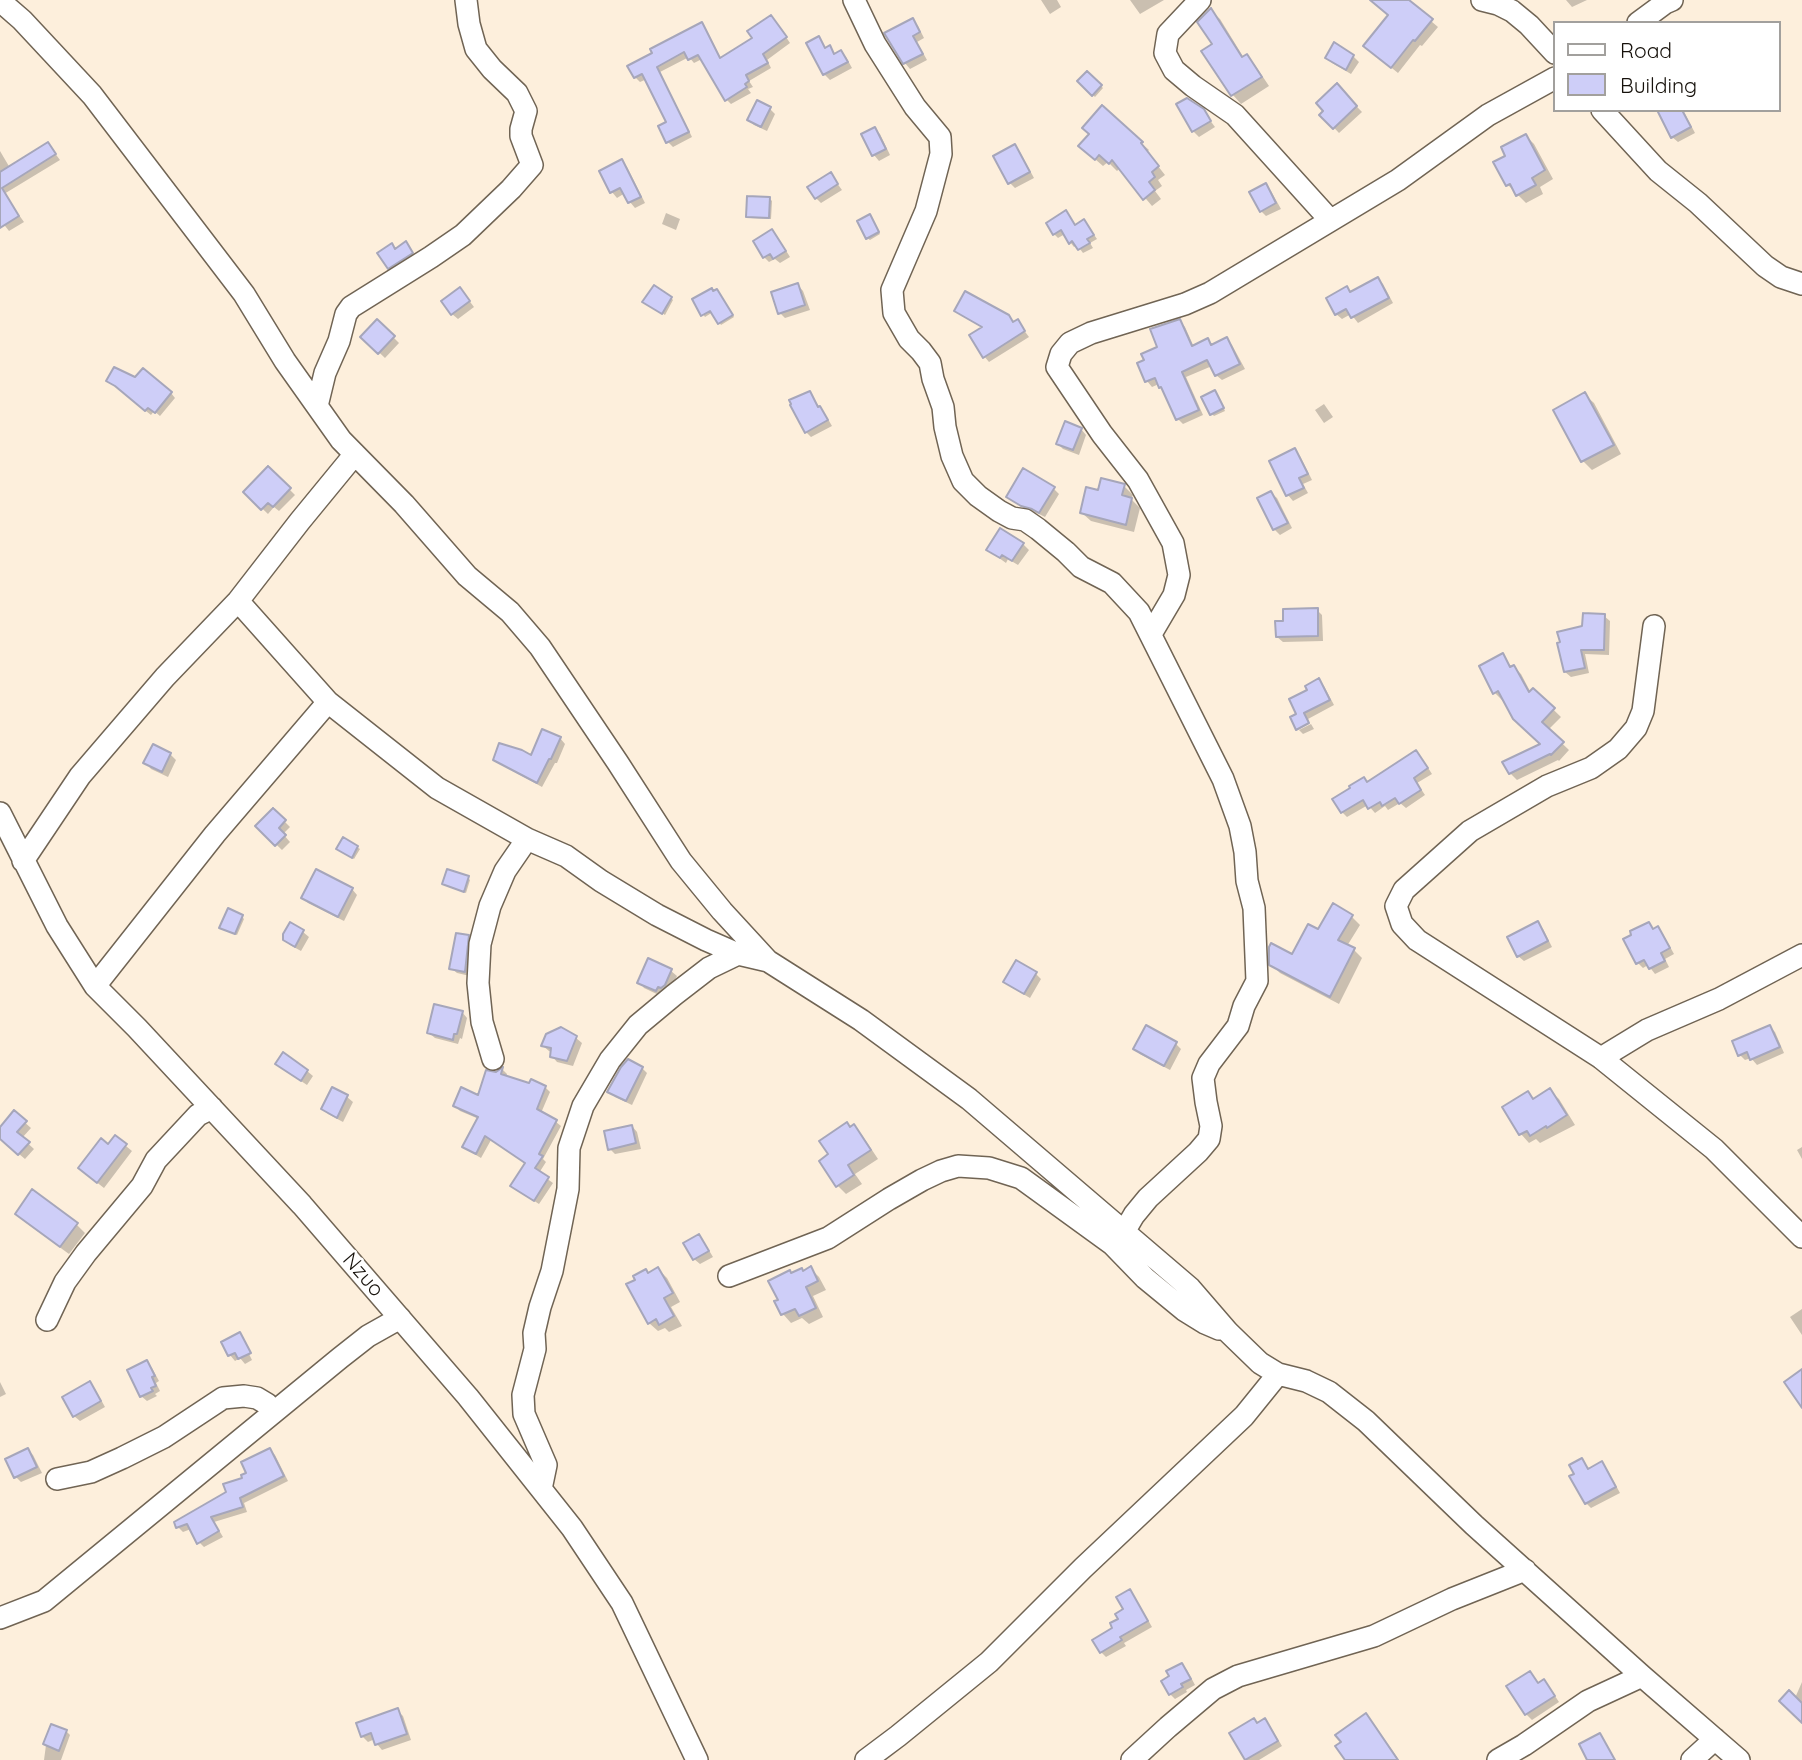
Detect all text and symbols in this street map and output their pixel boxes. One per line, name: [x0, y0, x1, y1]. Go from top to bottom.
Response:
legend: [1554, 21, 1781, 112]
text: Road: [1620, 37, 1672, 63]
text: Building: [1620, 72, 1697, 98]
street label: Nzuo: [337, 1248, 389, 1302]

